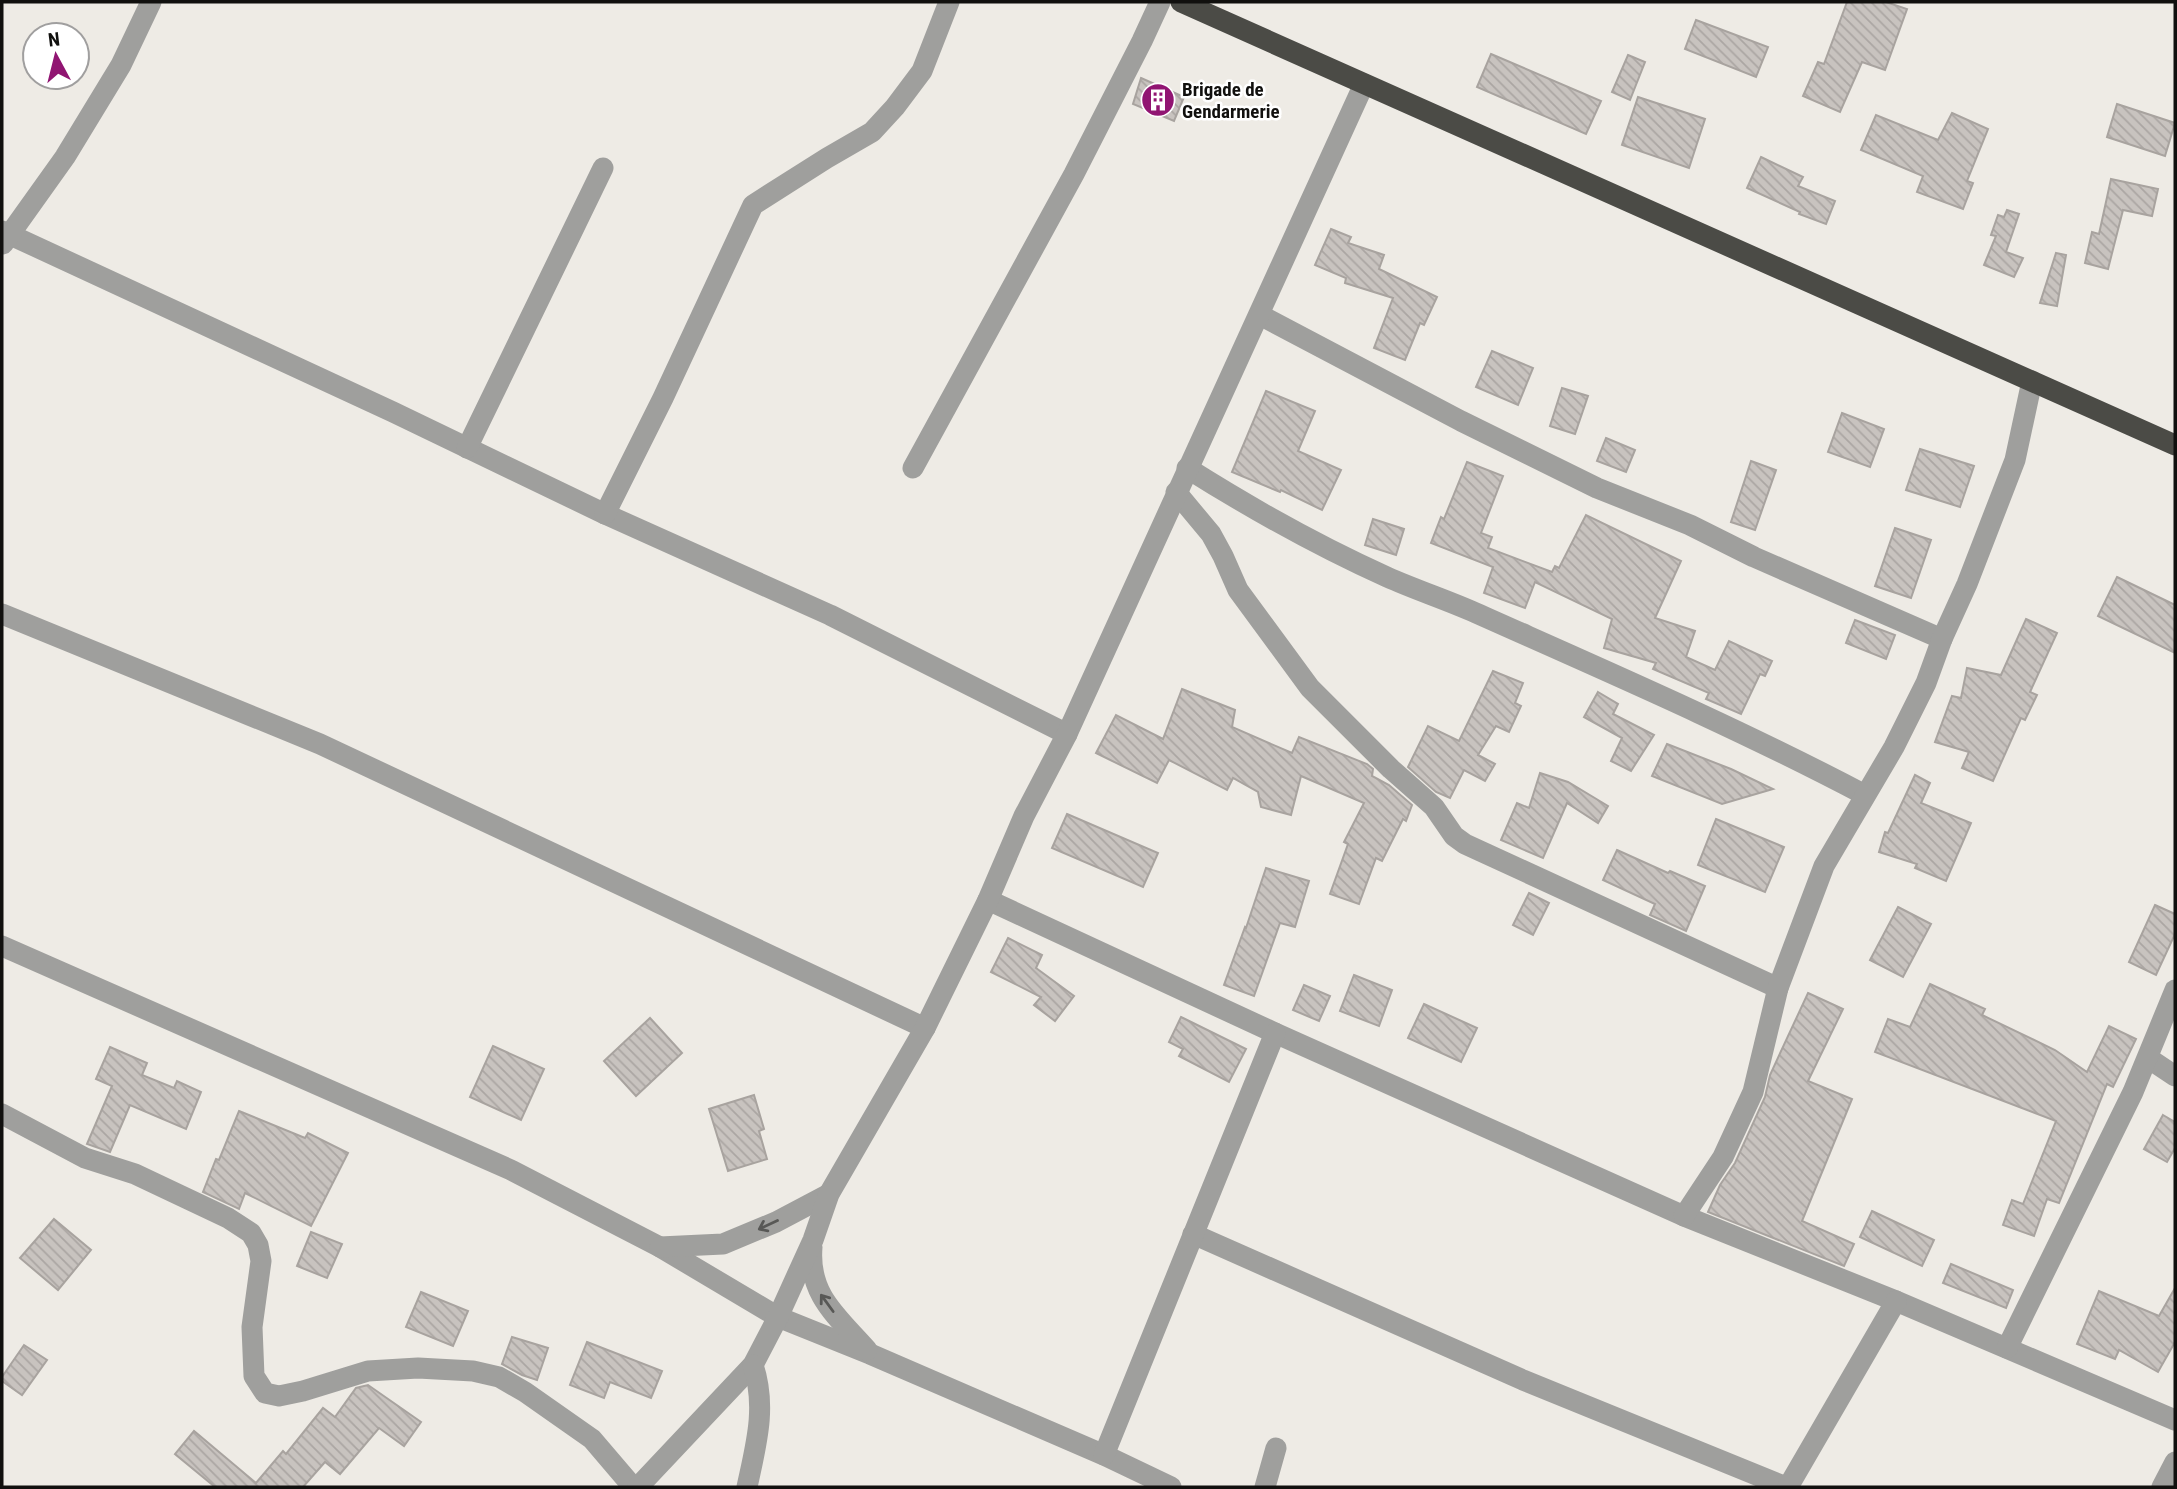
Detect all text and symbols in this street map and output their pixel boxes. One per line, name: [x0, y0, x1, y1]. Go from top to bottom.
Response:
north arrow: [21, 21, 91, 91]
text: N: [47, 27, 61, 52]
place label: Brigade de Gendarmerie: [1182, 78, 1280, 123]
building icon: Brigade de Gendarmerie: [1139, 81, 1177, 119]
one-way arrow: [758, 1219, 779, 1232]
one-way arrow: [820, 1294, 834, 1313]

